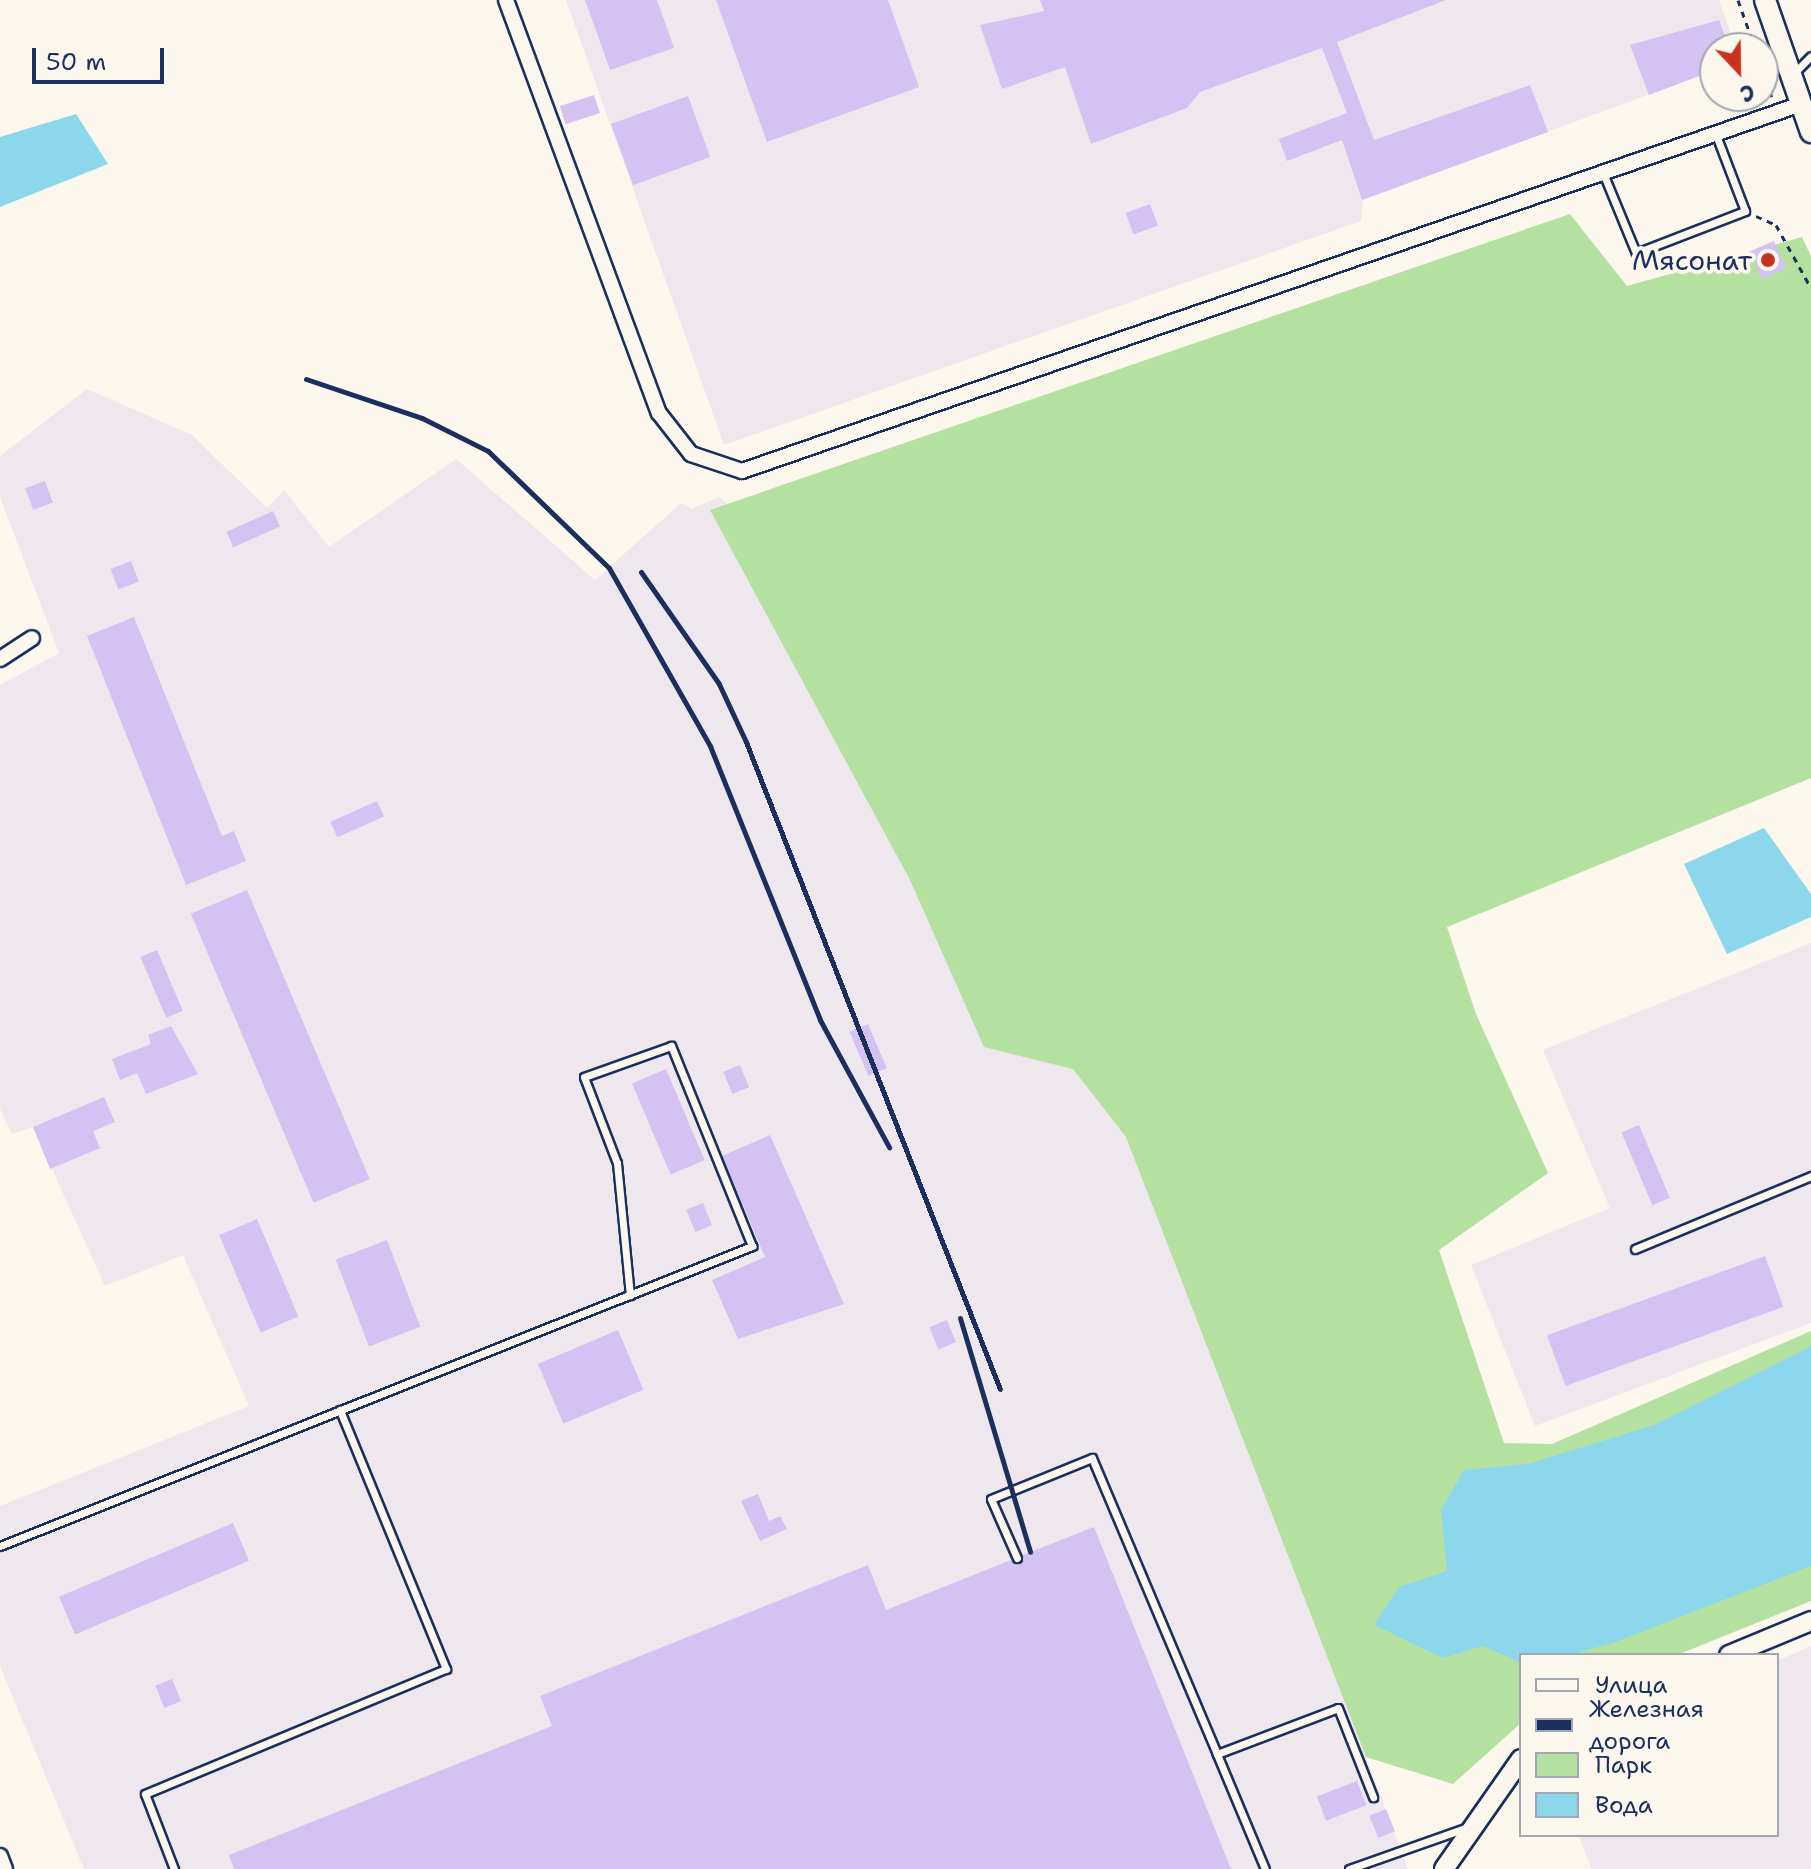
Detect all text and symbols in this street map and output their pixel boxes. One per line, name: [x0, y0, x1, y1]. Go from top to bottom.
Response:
scale bar: [36, 32, 168, 82]
north arrow: [1699, 32, 1779, 112]
text: 50 m: [46, 46, 106, 78]
text: С: [1736, 77, 1759, 109]
place label: Мясонат: [1632, 243, 1752, 277]
marker: Мясонат: [1759, 251, 1777, 269]
legend: [1519, 1653, 1779, 1837]
text: Улица: [1595, 1669, 1668, 1701]
text: Железная дорога: [1589, 1693, 1704, 1757]
text: Парк: [1595, 1749, 1652, 1781]
text: Вода: [1595, 1789, 1653, 1821]

